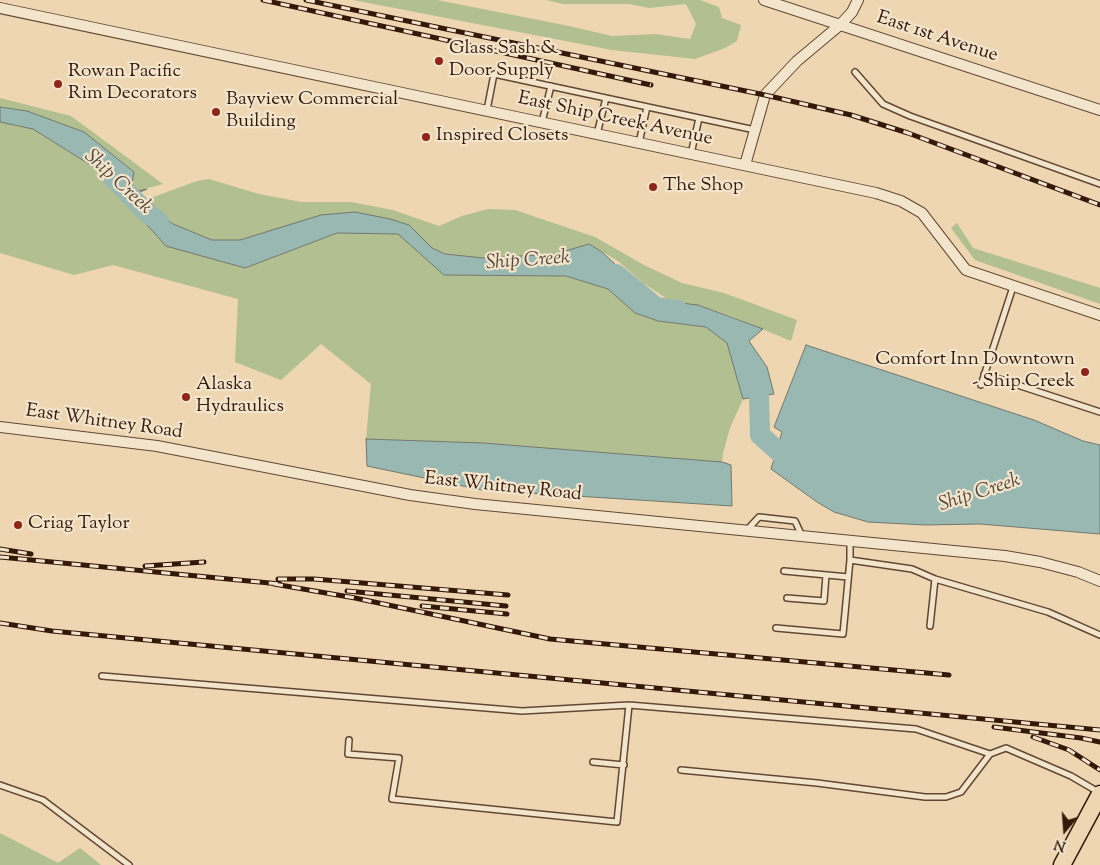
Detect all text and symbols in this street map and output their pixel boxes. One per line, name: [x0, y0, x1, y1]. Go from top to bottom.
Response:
street label: East 1st Avenue: [873, 8, 1001, 68]
place label: Glass Sash & Door Supply: [449, 39, 558, 83]
marker: Glass Sash & Door Supply: [433, 55, 445, 67]
place label: Rowan Pacific Rim Decorators: [68, 62, 197, 106]
marker: Rowan Pacific Rim Decorators: [52, 78, 64, 90]
street label: East Ship Creek Avenue: [516, 88, 714, 152]
place label: Bayview Commercial Building: [226, 90, 398, 134]
marker: Bayview Commercial Building: [210, 106, 222, 118]
place label: Inspired Closets: [436, 126, 569, 148]
marker: Inspired Closets: [420, 131, 432, 143]
water label: Ship Creek: [78, 146, 156, 220]
place label: The Shop: [663, 176, 743, 198]
marker: The Shop: [647, 181, 659, 193]
water label: Ship Creek: [485, 247, 571, 277]
place label: Comfort Inn Downtown - Ship Creek: [875, 350, 1075, 394]
marker: Comfort Inn Downtown - Ship Creek: [1079, 366, 1091, 378]
place label: Alaska Hydraulics: [196, 375, 284, 419]
marker: Alaska Hydraulics: [180, 391, 192, 403]
street label: East Whitney Road: [24, 401, 184, 445]
street label: East Whitney Road: [423, 468, 583, 508]
water label: Ship Creek: [936, 470, 1024, 518]
place label: Criag Taylor: [28, 514, 130, 536]
marker: Criag Taylor: [12, 519, 24, 531]
north arrow: [1040, 805, 1090, 855]
text: N: [1052, 833, 1069, 856]

